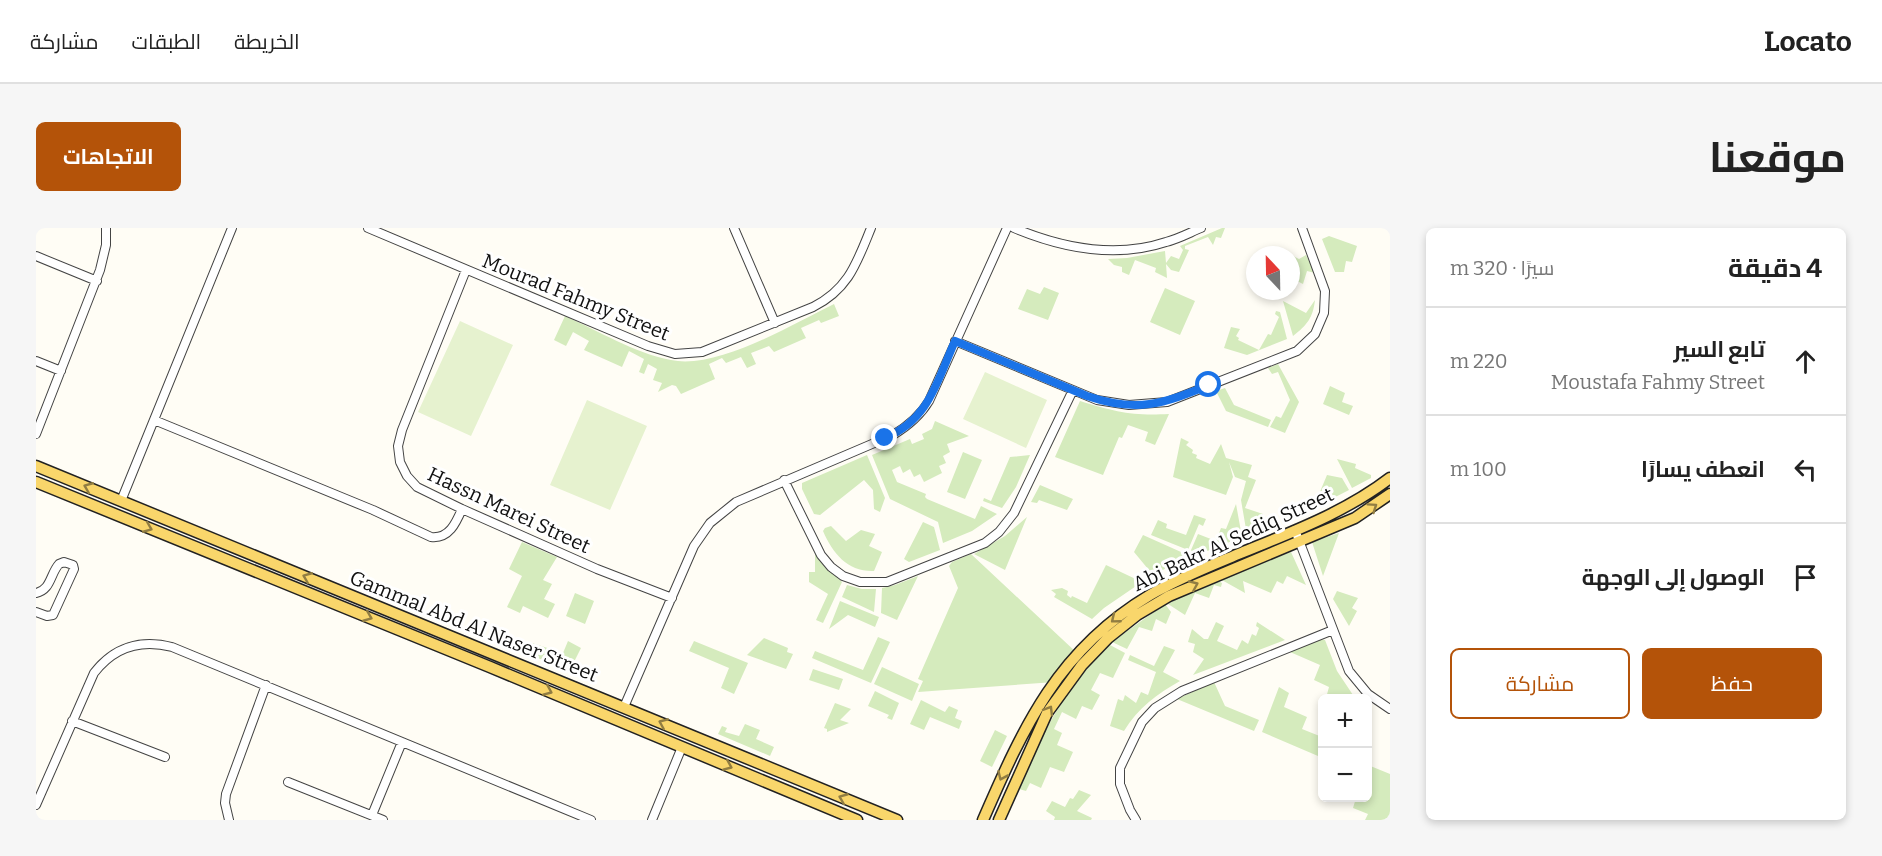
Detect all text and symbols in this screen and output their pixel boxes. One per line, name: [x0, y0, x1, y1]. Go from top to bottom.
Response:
text: Locato: [1764, 25, 1852, 58]
text: مشاركة: [30, 29, 99, 55]
text: الطبقات: [132, 29, 201, 55]
text: الخريطة: [234, 29, 300, 55]
button: الاتجاهات: [36, 122, 181, 191]
text: موقعنا: [1709, 133, 1846, 183]
north arrow: [1246, 246, 1300, 300]
street label: Mourad Fahmy Street: [479, 248, 673, 346]
text: 4 دقيقة: [1728, 253, 1822, 284]
text: سيرًا · 320 m: [1450, 256, 1554, 280]
text: تابع السير: [1674, 336, 1765, 363]
icon: ahead: [1789, 345, 1822, 378]
text: 220 m: [1450, 349, 1508, 373]
text: Moustafa Fahmy Street: [1551, 370, 1765, 394]
route start: [1195, 371, 1221, 397]
route end: [871, 424, 897, 450]
icon: left: [1789, 453, 1822, 486]
text: انعطف يسارًا: [1641, 456, 1765, 483]
text: 100 m: [1450, 457, 1507, 481]
street label: Hassn Marei Street: [424, 462, 594, 558]
one-way arrow: [83, 482, 94, 494]
street label: Abi Bakr Al Sediq Street: [1129, 482, 1337, 596]
one-way arrow: [1366, 503, 1377, 514]
one-way arrow: [142, 521, 153, 533]
icon: arrive: [1789, 561, 1822, 594]
text: الوصول إلى الوجهة: [1582, 564, 1765, 591]
street label: Gammal Abd Al Naser Street: [346, 565, 602, 687]
one-way arrow: [303, 572, 314, 584]
one-way arrow: [1188, 580, 1199, 592]
one-way arrow: [362, 610, 373, 622]
one-way arrow: [1111, 612, 1122, 623]
button: مشاركة: [1450, 648, 1630, 719]
button: حفظ: [1642, 648, 1822, 719]
one-way arrow: [542, 684, 553, 696]
map controls: [1318, 694, 1372, 802]
button: +: [1318, 694, 1372, 748]
one-way arrow: [1042, 706, 1054, 716]
one-way arrow: [658, 718, 669, 730]
button: −: [1318, 748, 1372, 802]
one-way arrow: [722, 759, 733, 771]
one-way arrow: [998, 769, 1010, 780]
one-way arrow: [838, 793, 849, 805]

